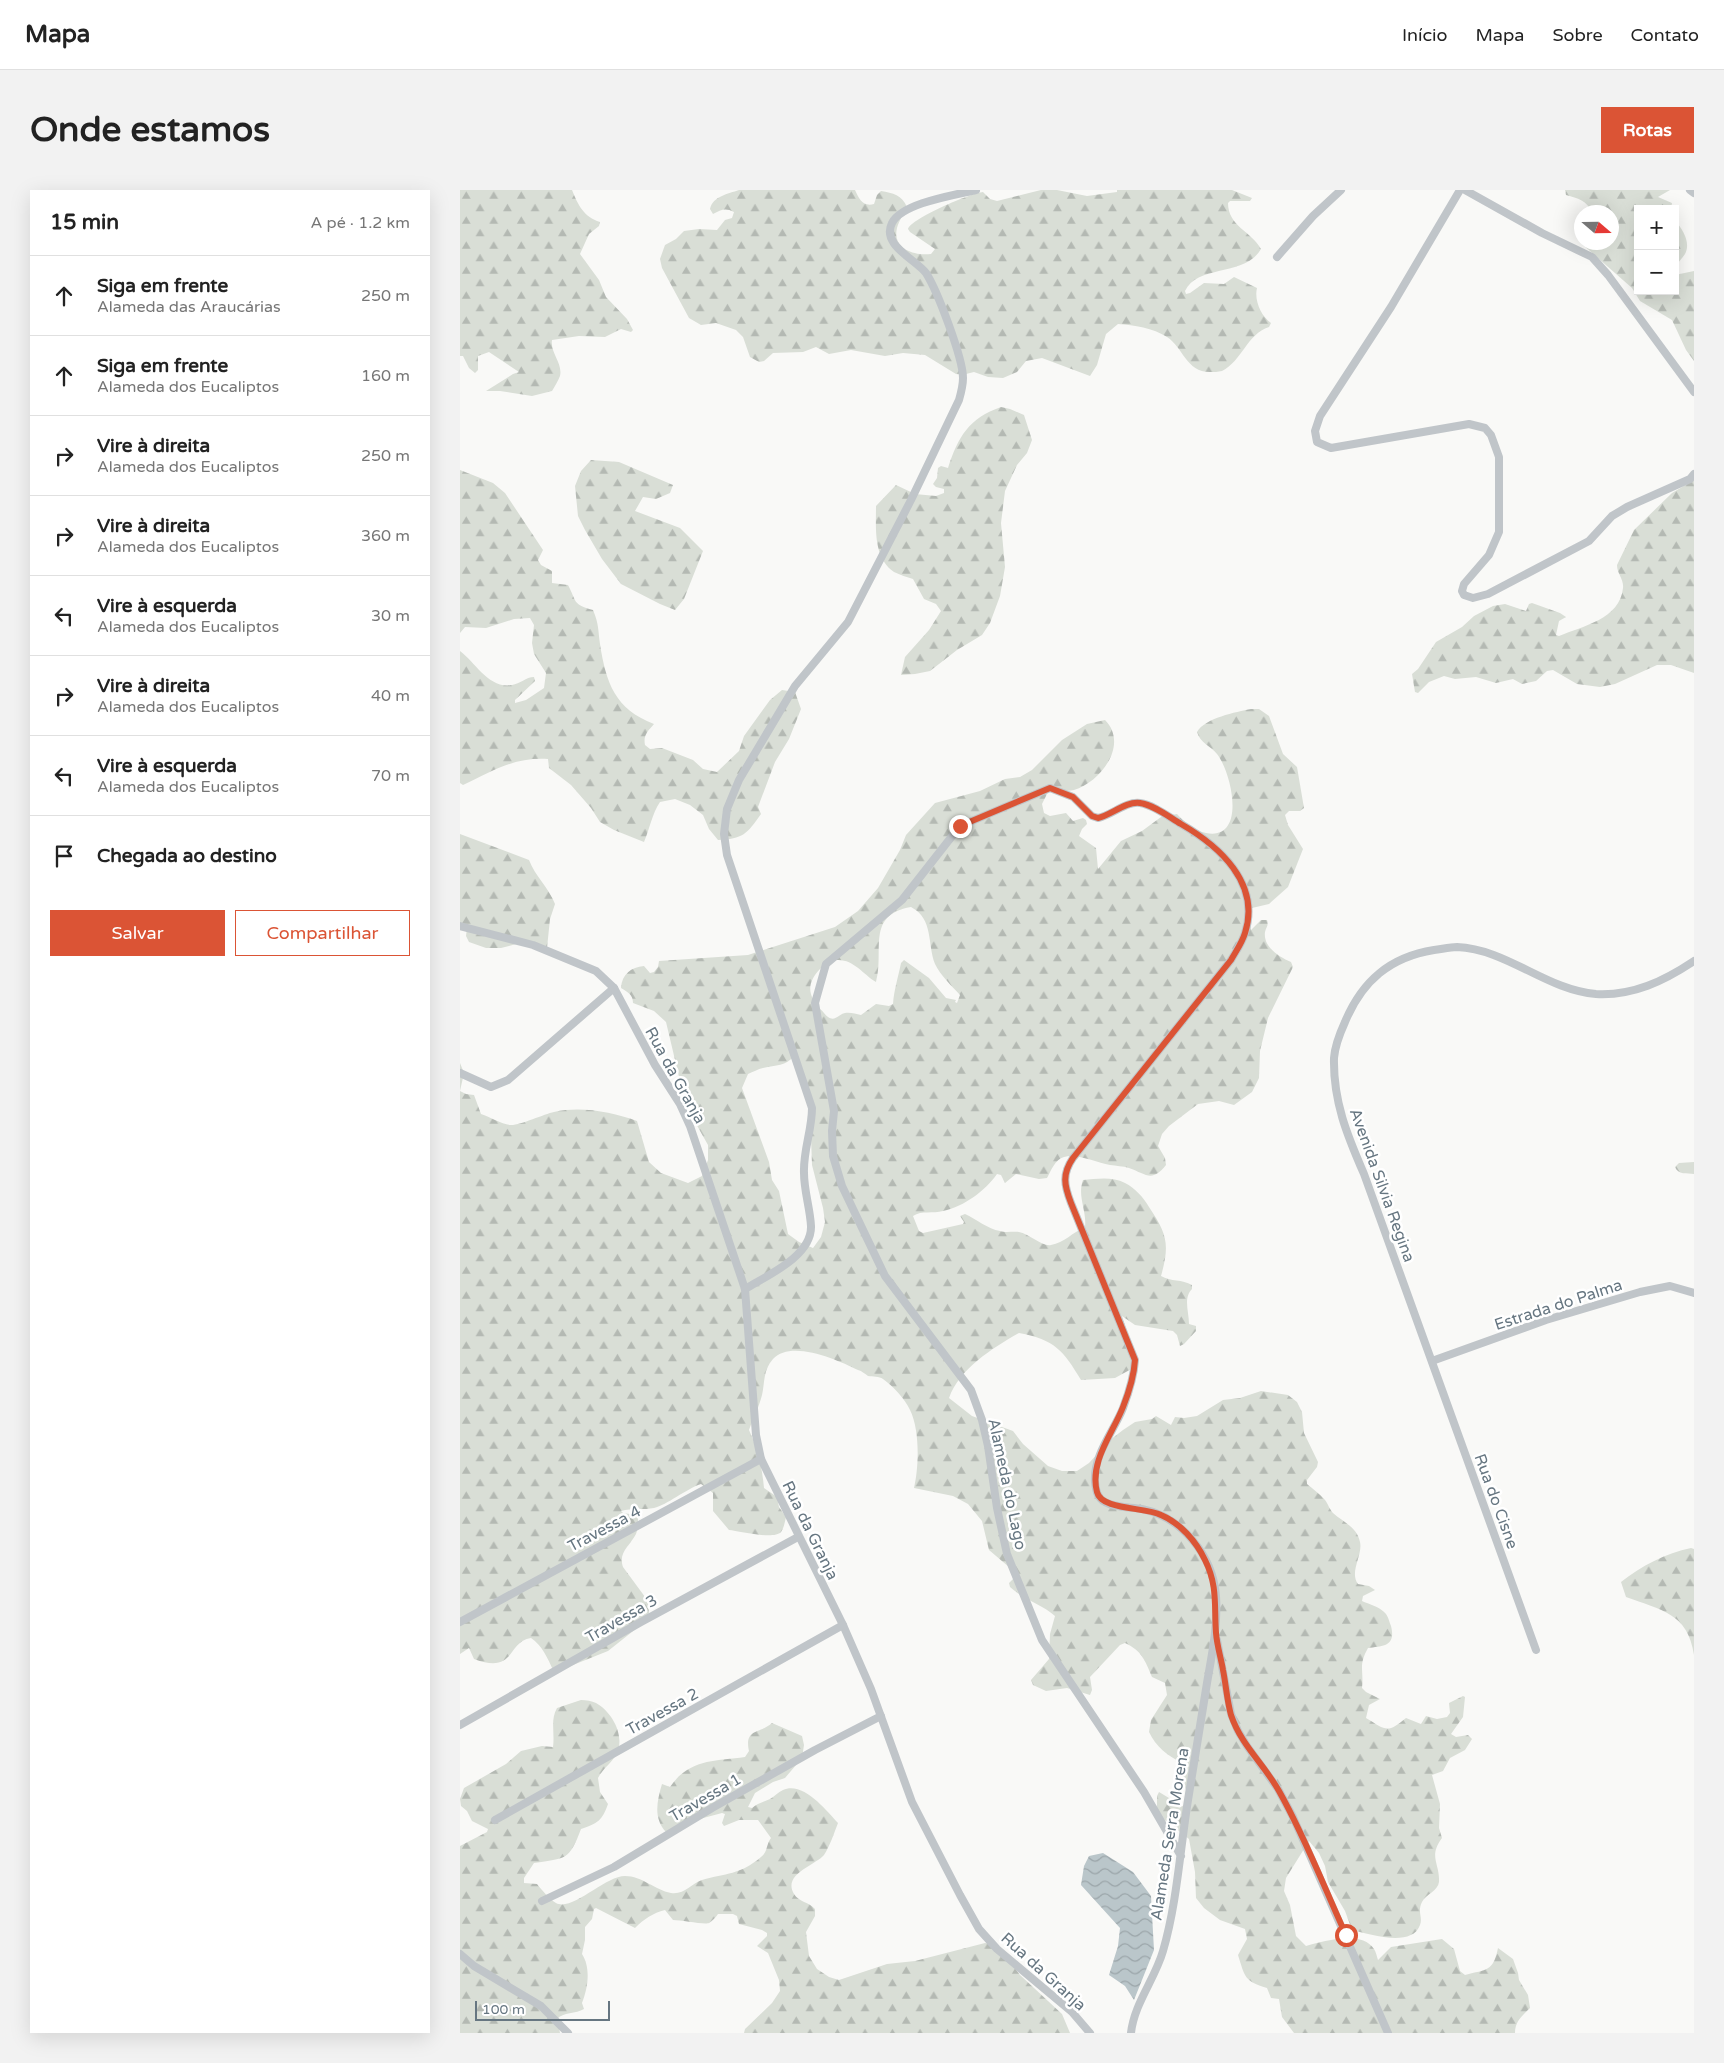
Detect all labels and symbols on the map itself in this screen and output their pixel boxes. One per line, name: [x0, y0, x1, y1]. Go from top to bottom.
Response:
north arrow: [1574, 205, 1619, 250]
route end: [949, 815, 972, 838]
street label: Rua da Granja: [640, 1024, 710, 1127]
street label: Avenida Silvia Regina: [1345, 1106, 1419, 1265]
street label: Estrada do Palma: [1492, 1275, 1625, 1335]
street label: Alameda do Lago: [983, 1417, 1031, 1552]
street label: Rua do Cisne: [1470, 1451, 1523, 1552]
street label: Rua da Granja: [778, 1478, 843, 1583]
street label: Travessa 4: [565, 1501, 644, 1556]
street label: Travessa 3: [582, 1590, 661, 1647]
street label: Travessa 2: [623, 1684, 702, 1740]
street label: Alameda Serra Morena: [1146, 1746, 1194, 1922]
street label: Travessa 1: [666, 1769, 745, 1826]
route start: [1335, 1924, 1358, 1947]
street label: Rua da Granja: [997, 1928, 1090, 2015]
scale bar: [475, 1998, 610, 2021]

